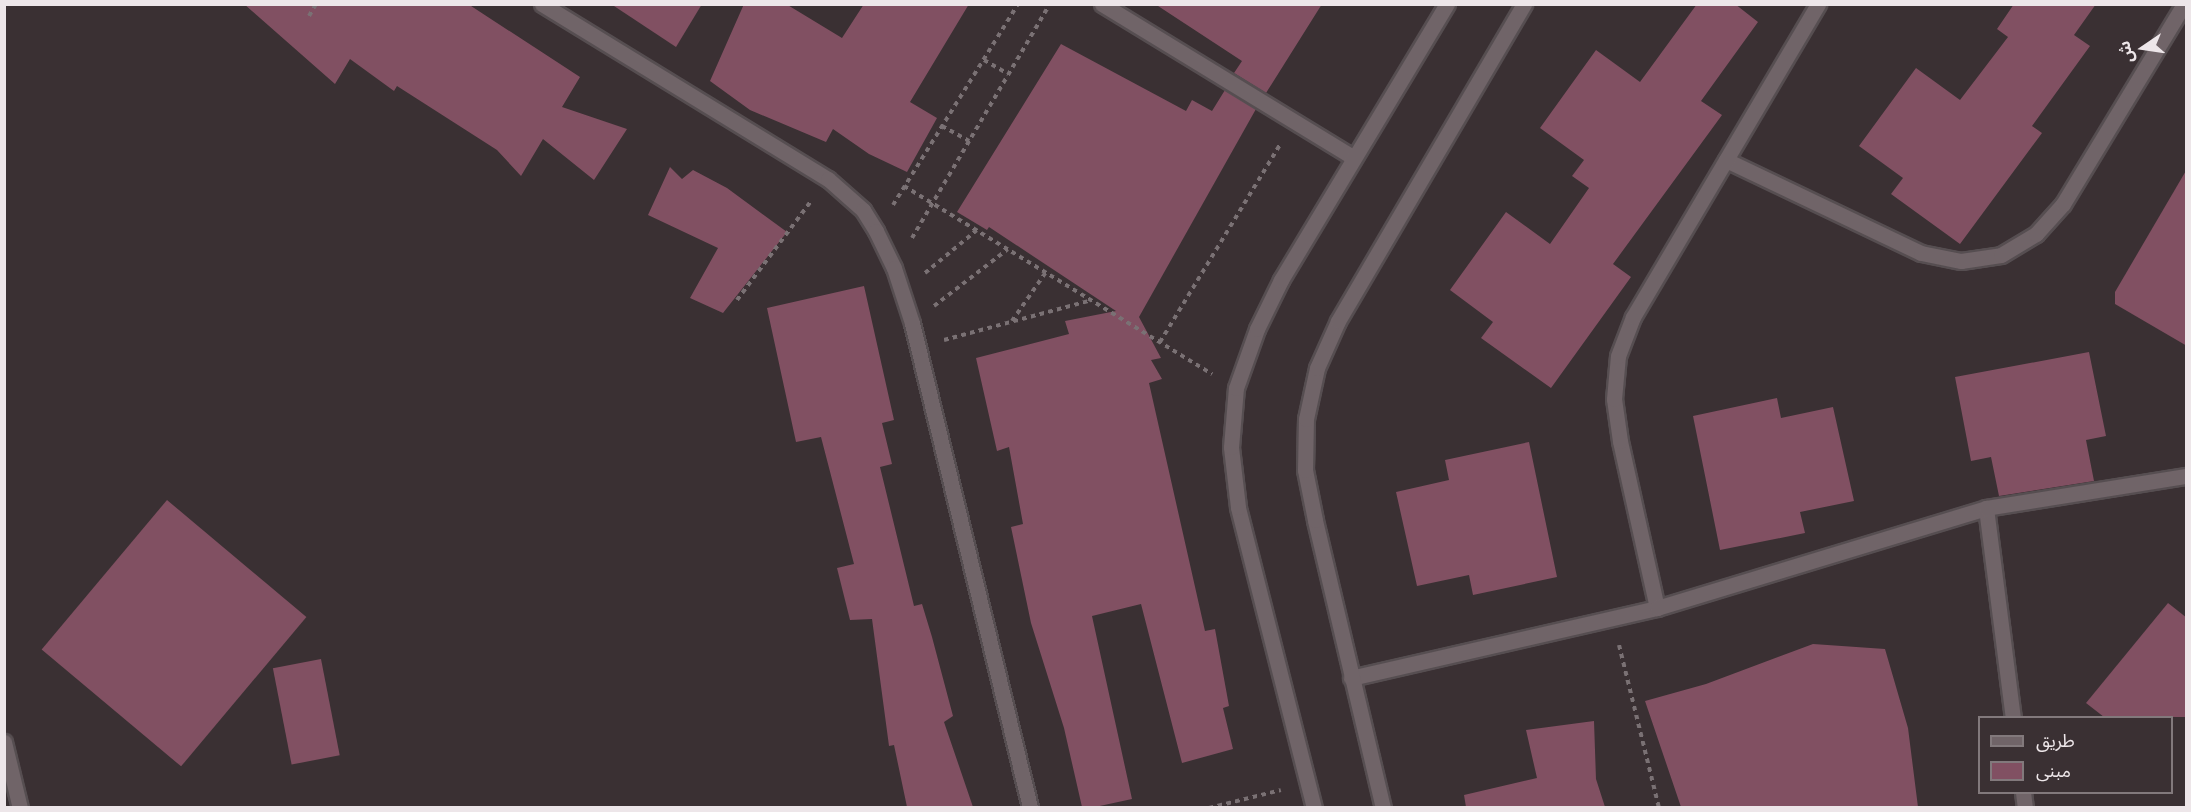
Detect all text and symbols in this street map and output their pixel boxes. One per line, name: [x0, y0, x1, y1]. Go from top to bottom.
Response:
north arrow: [2113, 18, 2173, 78]
text: ش: [2113, 39, 2138, 65]
legend: [1978, 716, 2173, 794]
text: طريق: [2036, 729, 2075, 752]
text: مبنى: [2036, 759, 2071, 782]

